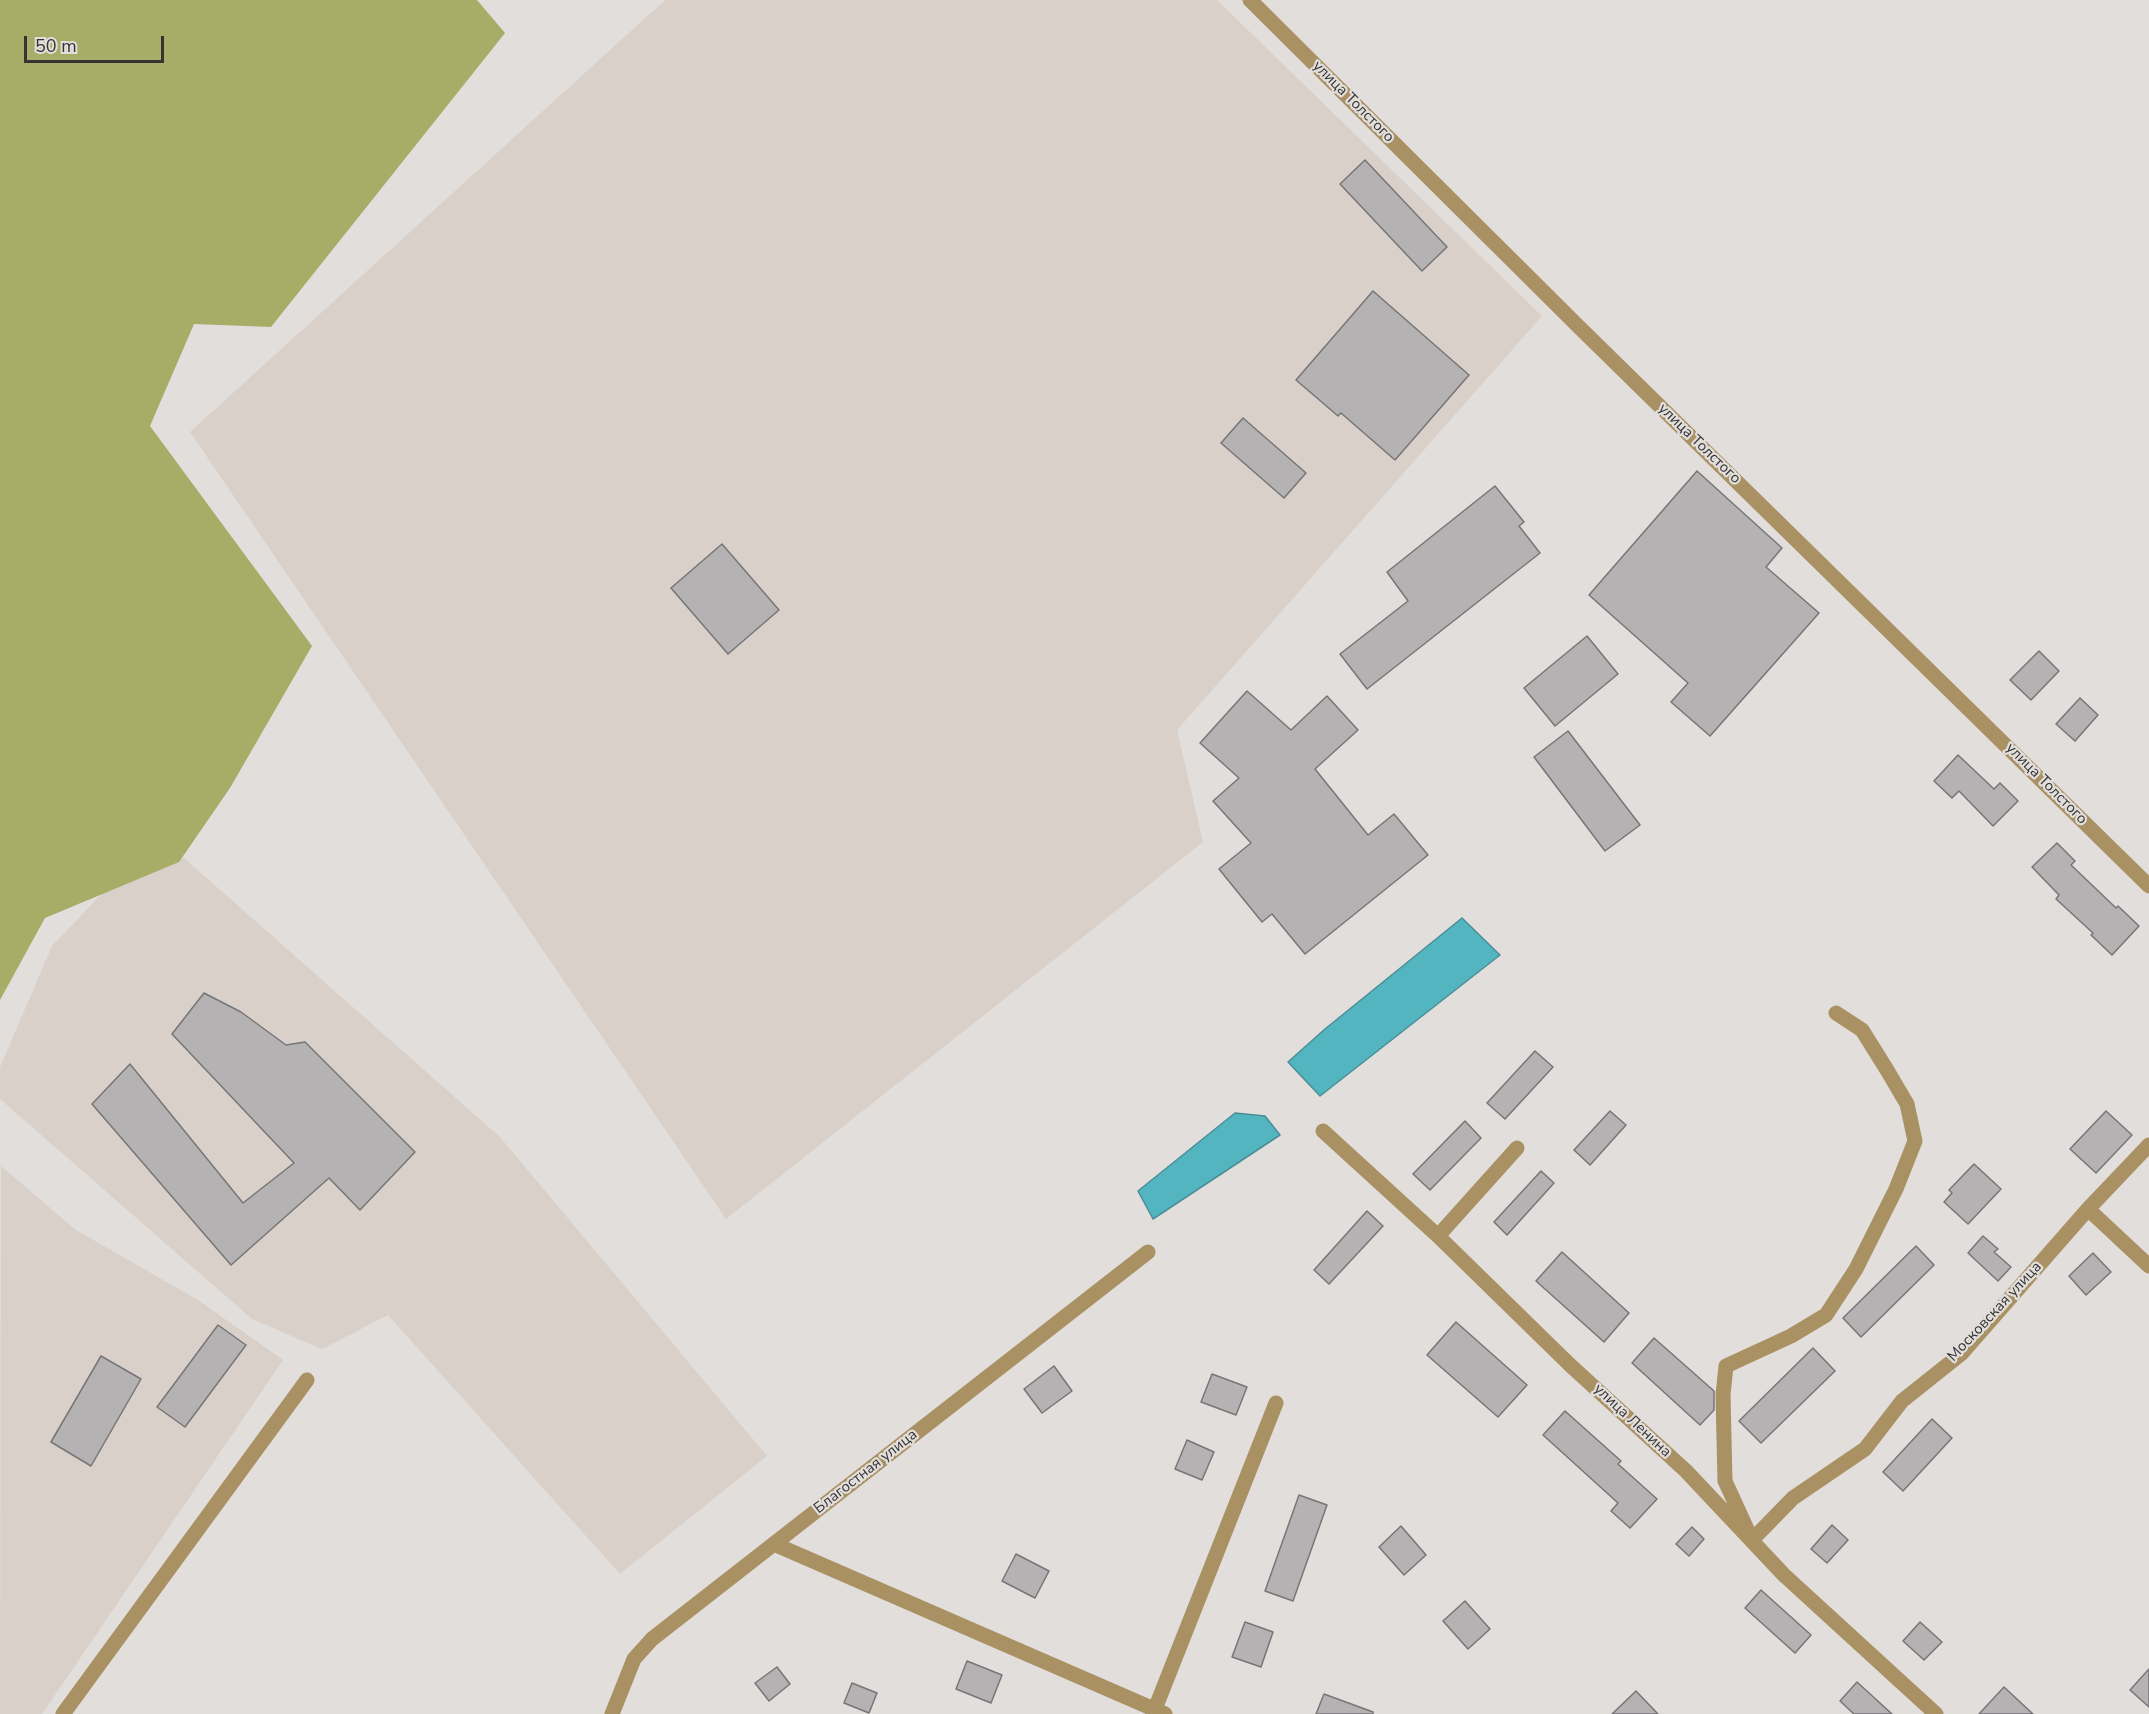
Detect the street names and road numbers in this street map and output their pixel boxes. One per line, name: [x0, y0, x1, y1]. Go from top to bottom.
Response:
street label: улица Толстого: [1309, 58, 1397, 146]
street label: улица Толстого: [1654, 400, 1744, 488]
street label: улица Толстого: [2002, 740, 2090, 828]
street label: Московская улица: [1944, 1258, 2046, 1366]
street label: улица Ленина: [1590, 1381, 1674, 1461]
street label: Благостная улица: [811, 1426, 921, 1518]

